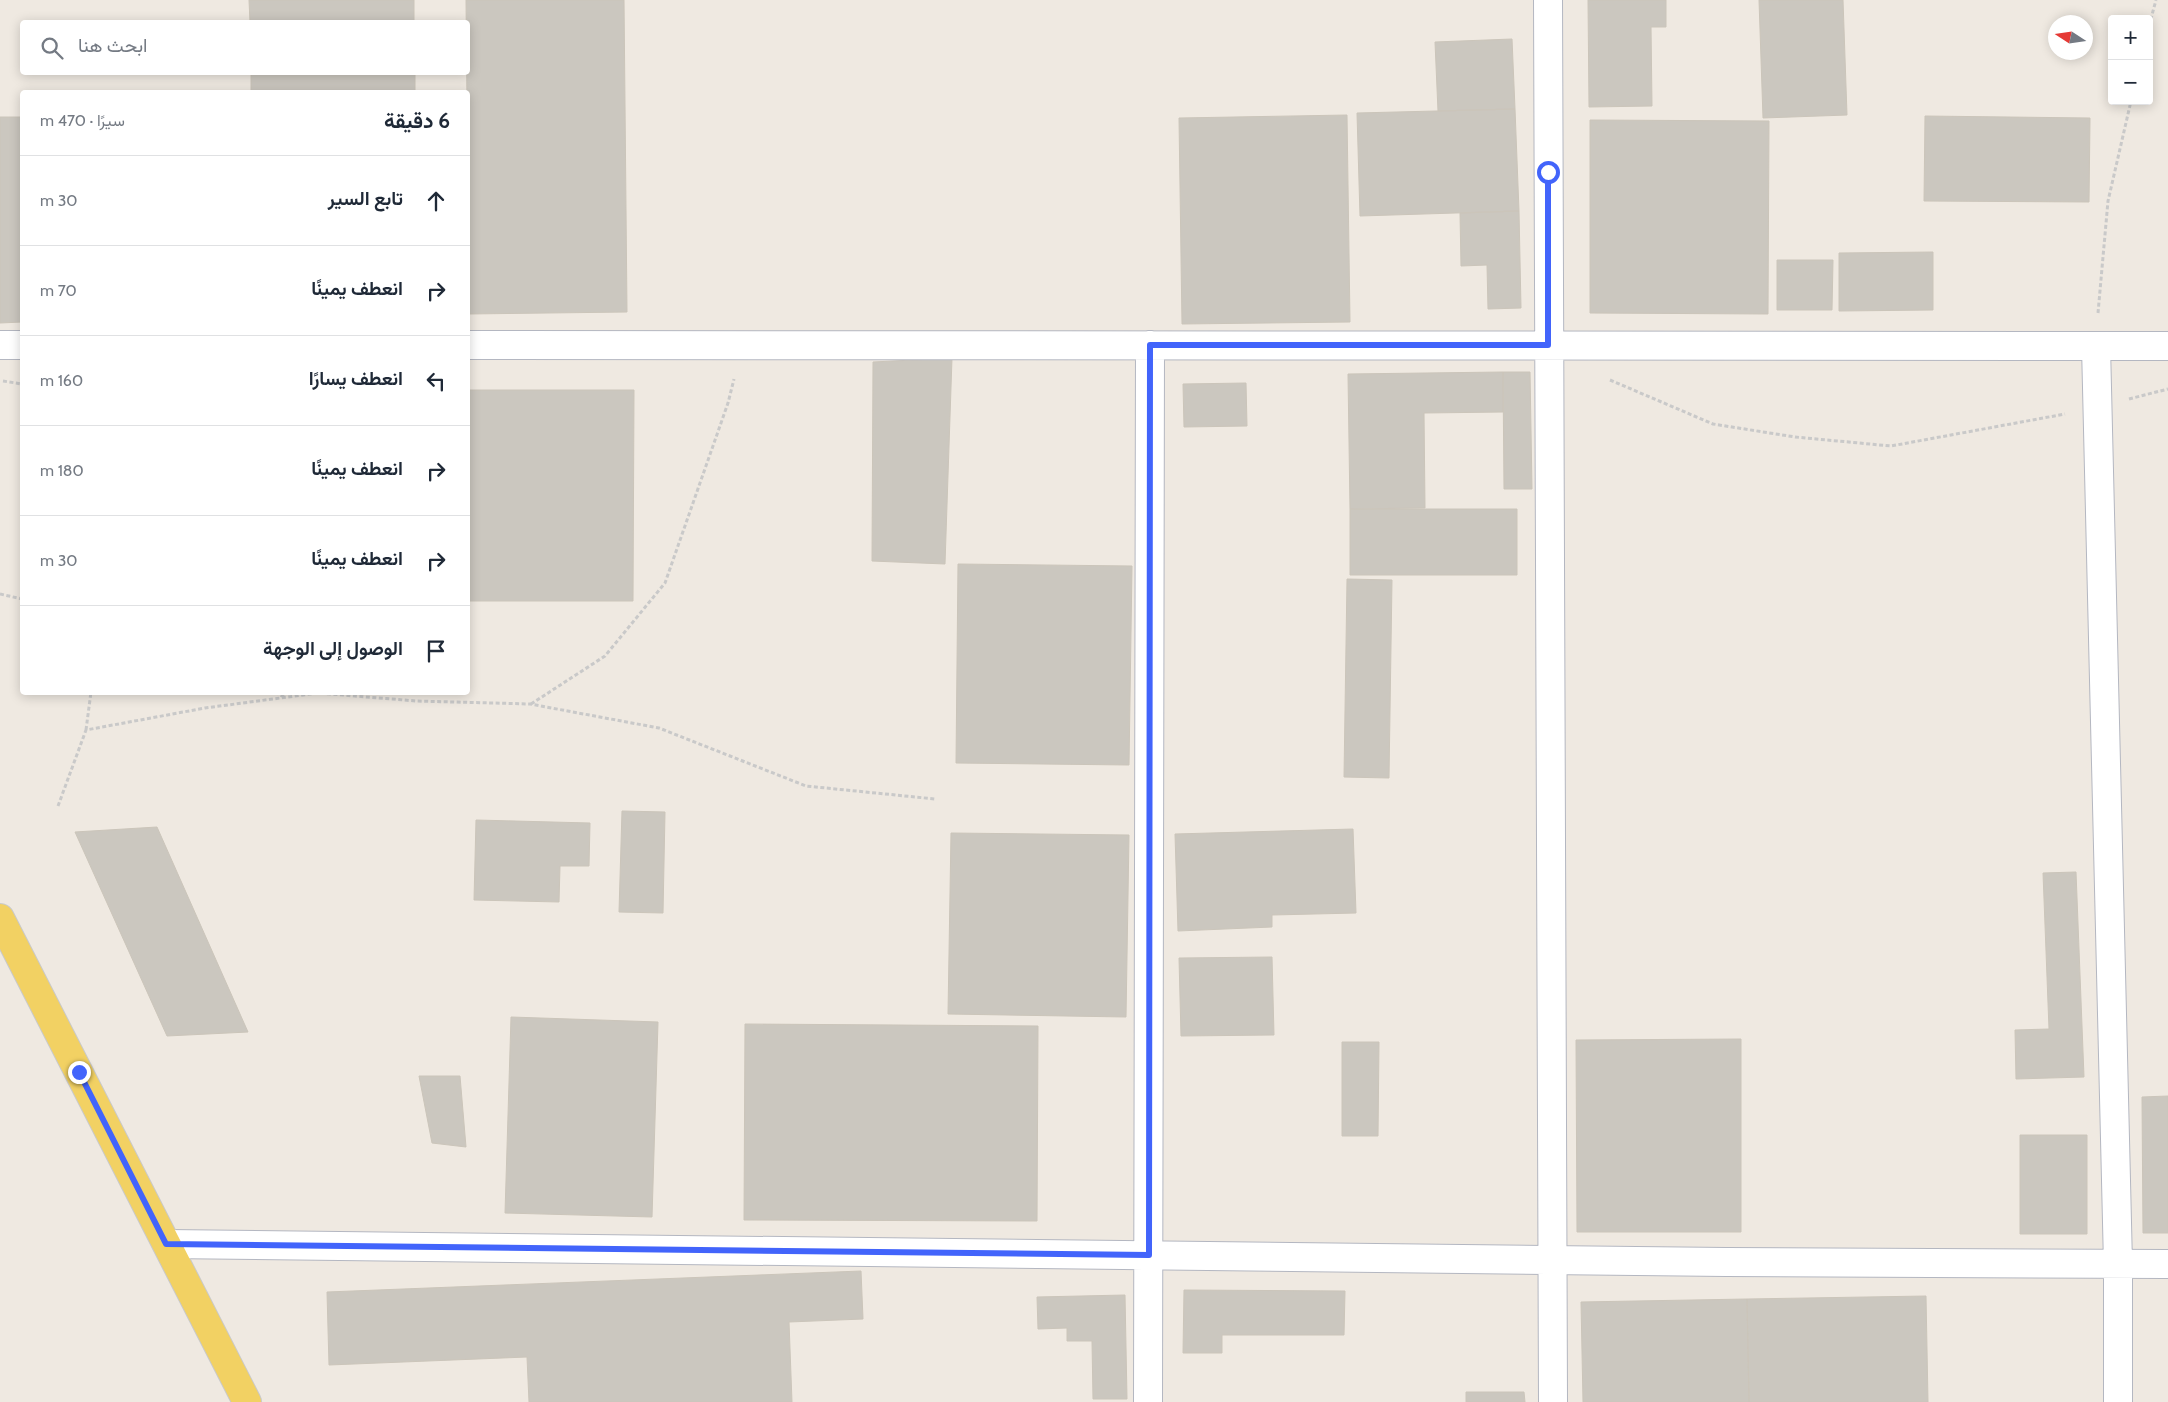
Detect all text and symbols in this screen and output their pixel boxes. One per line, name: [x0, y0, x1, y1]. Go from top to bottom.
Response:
north arrow: [2048, 15, 2093, 60]
map controls: [2108, 15, 2153, 105]
button: +: [2108, 15, 2153, 60]
search box: [20, 20, 470, 75]
icon: search: [38, 34, 66, 62]
text: ابحث هنا: [78, 34, 147, 57]
button: −: [2108, 60, 2153, 105]
text: 6 دقيقة: [384, 108, 450, 133]
text: سيرًا · 470 m: [40, 111, 125, 130]
route start: [1537, 161, 1560, 184]
text: تابع السير: [328, 187, 403, 210]
icon: ahead: [422, 187, 450, 215]
text: 30 m: [40, 191, 77, 210]
text: انعطف يمينًا: [311, 277, 403, 300]
icon: right: [422, 277, 450, 305]
text: 70 m: [40, 281, 77, 300]
text: انعطف يسارًا: [309, 367, 403, 390]
icon: left: [422, 367, 450, 395]
text: 160 m: [40, 371, 83, 390]
text: انعطف يمينًا: [311, 457, 403, 480]
icon: right: [422, 457, 450, 485]
text: 180 m: [40, 461, 84, 480]
text: انعطف يمينًا: [311, 547, 403, 570]
icon: right: [422, 547, 450, 575]
text: 30 m: [40, 551, 77, 570]
text: الوصول إلى الوجهة: [263, 637, 403, 660]
icon: arrive: [422, 637, 450, 665]
route end: [68, 1061, 91, 1084]

